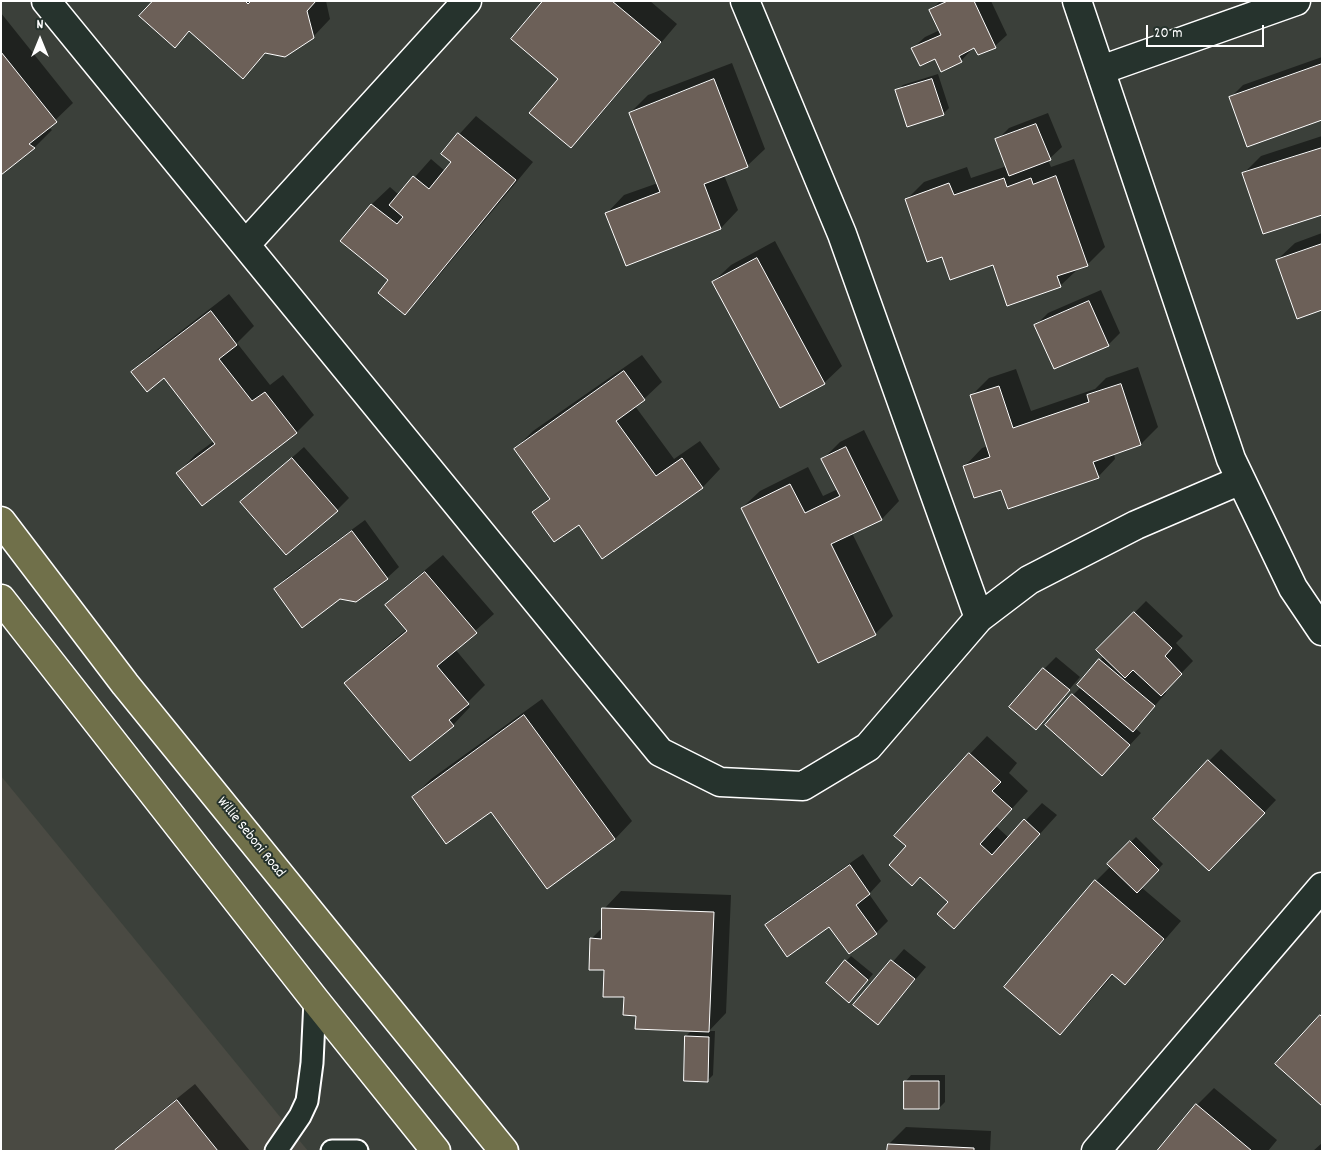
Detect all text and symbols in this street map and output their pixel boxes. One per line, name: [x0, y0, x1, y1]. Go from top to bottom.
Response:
north arrow: [15, 15, 65, 65]
text: N: [37, 15, 43, 35]
scale bar: [1148, 15, 1266, 47]
text: 20 m: [1154, 23, 1182, 45]
street label: Willie Seboni Road: [212, 794, 288, 882]

